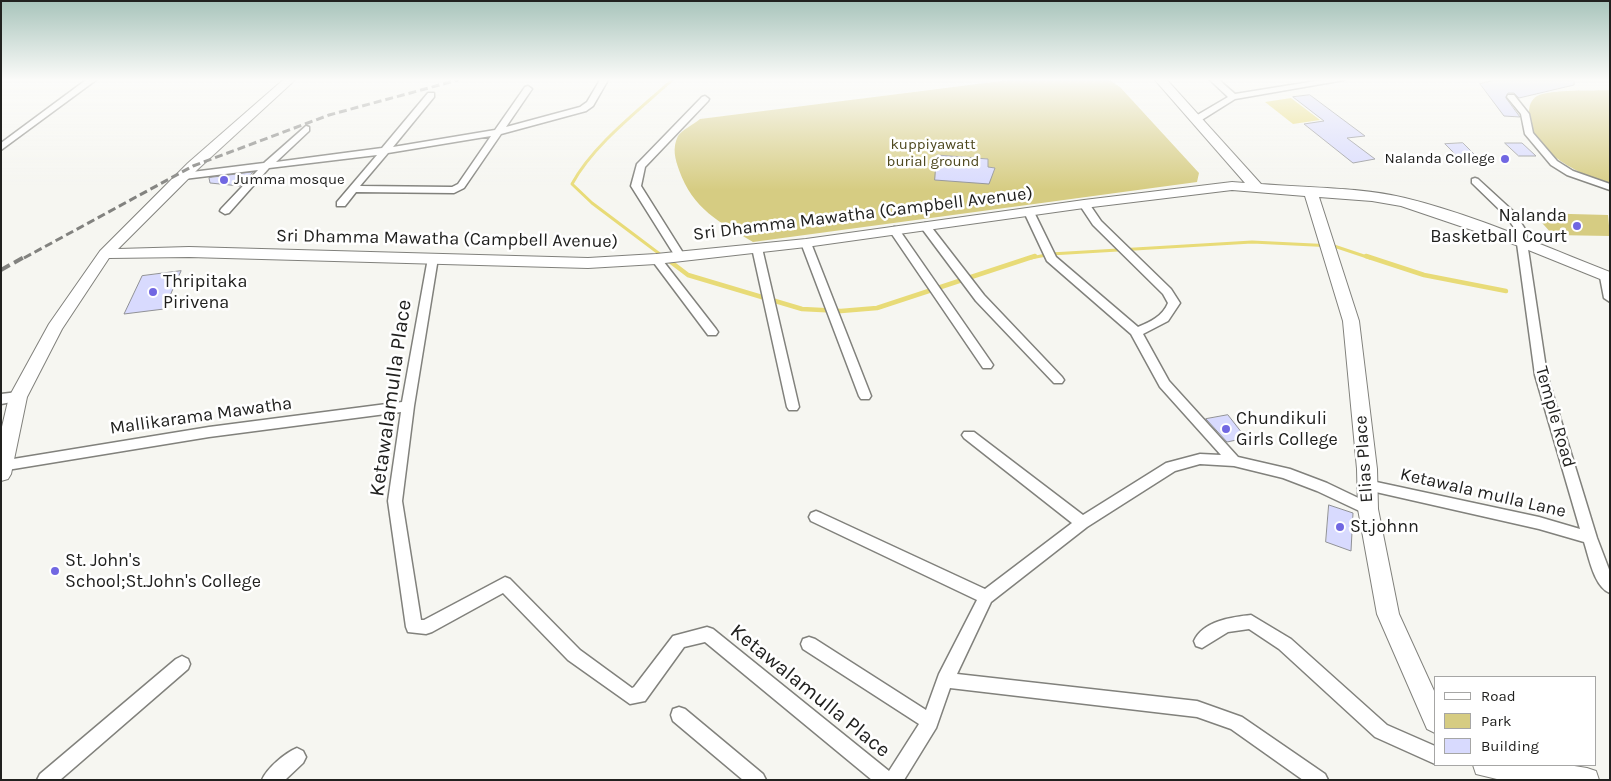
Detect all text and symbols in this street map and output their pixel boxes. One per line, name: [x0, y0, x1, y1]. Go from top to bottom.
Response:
park label: kuppiyawatt burial ground: [887, 136, 979, 171]
place label: Nalanda College: [1385, 150, 1495, 168]
marker: Nalanda College: [1499, 153, 1511, 165]
place label: Jumma mosque: [234, 171, 345, 189]
marker: Jumma mosque: [218, 174, 230, 186]
street label: Sri Dhamma Mawatha (Campbell Avenue): [692, 182, 1034, 246]
place label: Nalanda Basketball Court: [1430, 205, 1567, 248]
marker: Nalanda Basketball Court: [1571, 220, 1583, 232]
street label: Sri Dhamma Mawatha (Campbell Avenue): [276, 225, 618, 253]
place label: Thripitaka Pirivena: [163, 271, 247, 314]
marker: Thripitaka Pirivena: [147, 286, 159, 298]
street label: Ketawalamulla Place: [365, 298, 417, 498]
street label: Temple Road: [1530, 364, 1580, 470]
street label: Mallikarama Mawatha: [109, 393, 293, 439]
place label: Chundikuli Girls College: [1236, 408, 1338, 450]
street label: Elias Place: [1350, 415, 1378, 503]
marker: Chundikuli Girls College: [1220, 423, 1232, 435]
street label: Ketawala mulla Lane: [1398, 463, 1568, 523]
place label: St.johnn: [1350, 516, 1419, 538]
marker: St.johnn: [1334, 521, 1346, 533]
place label: St. John's School;St.John's College: [65, 550, 261, 592]
marker: St. John's School;St.John's College: [49, 565, 61, 577]
street label: Ketawalamulla Place: [725, 619, 895, 763]
legend: [1434, 676, 1596, 766]
text: Road: [1481, 687, 1516, 705]
text: Park: [1481, 712, 1511, 730]
text: Building: [1481, 737, 1539, 755]

